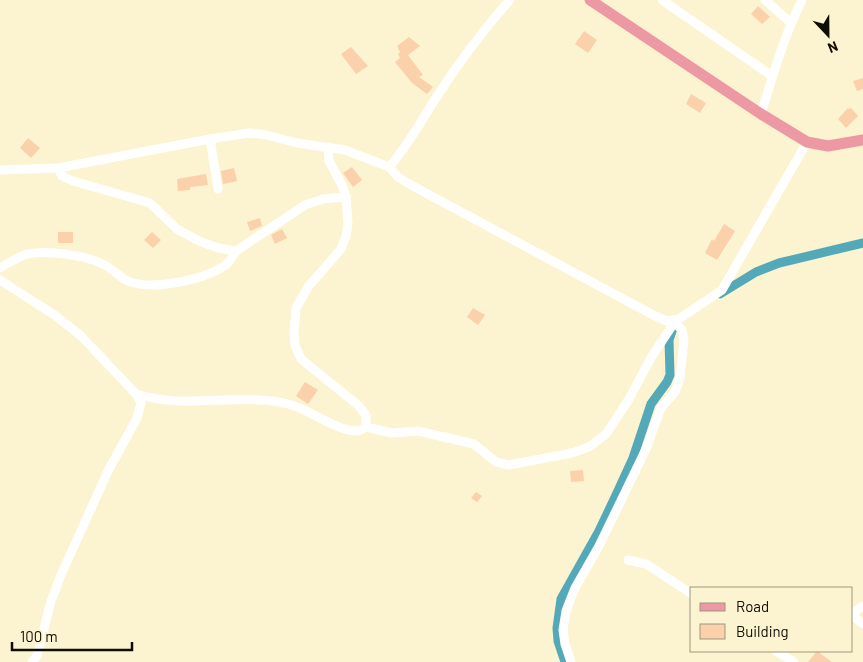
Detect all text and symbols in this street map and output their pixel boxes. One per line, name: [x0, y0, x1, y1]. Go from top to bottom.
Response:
north arrow: [803, 10, 853, 60]
text: N: [826, 38, 841, 57]
legend: [690, 587, 853, 652]
text: Road: [736, 597, 769, 615]
scale bar: [12, 620, 132, 652]
text: Building: [736, 622, 789, 640]
text: 100 m: [20, 627, 58, 645]

